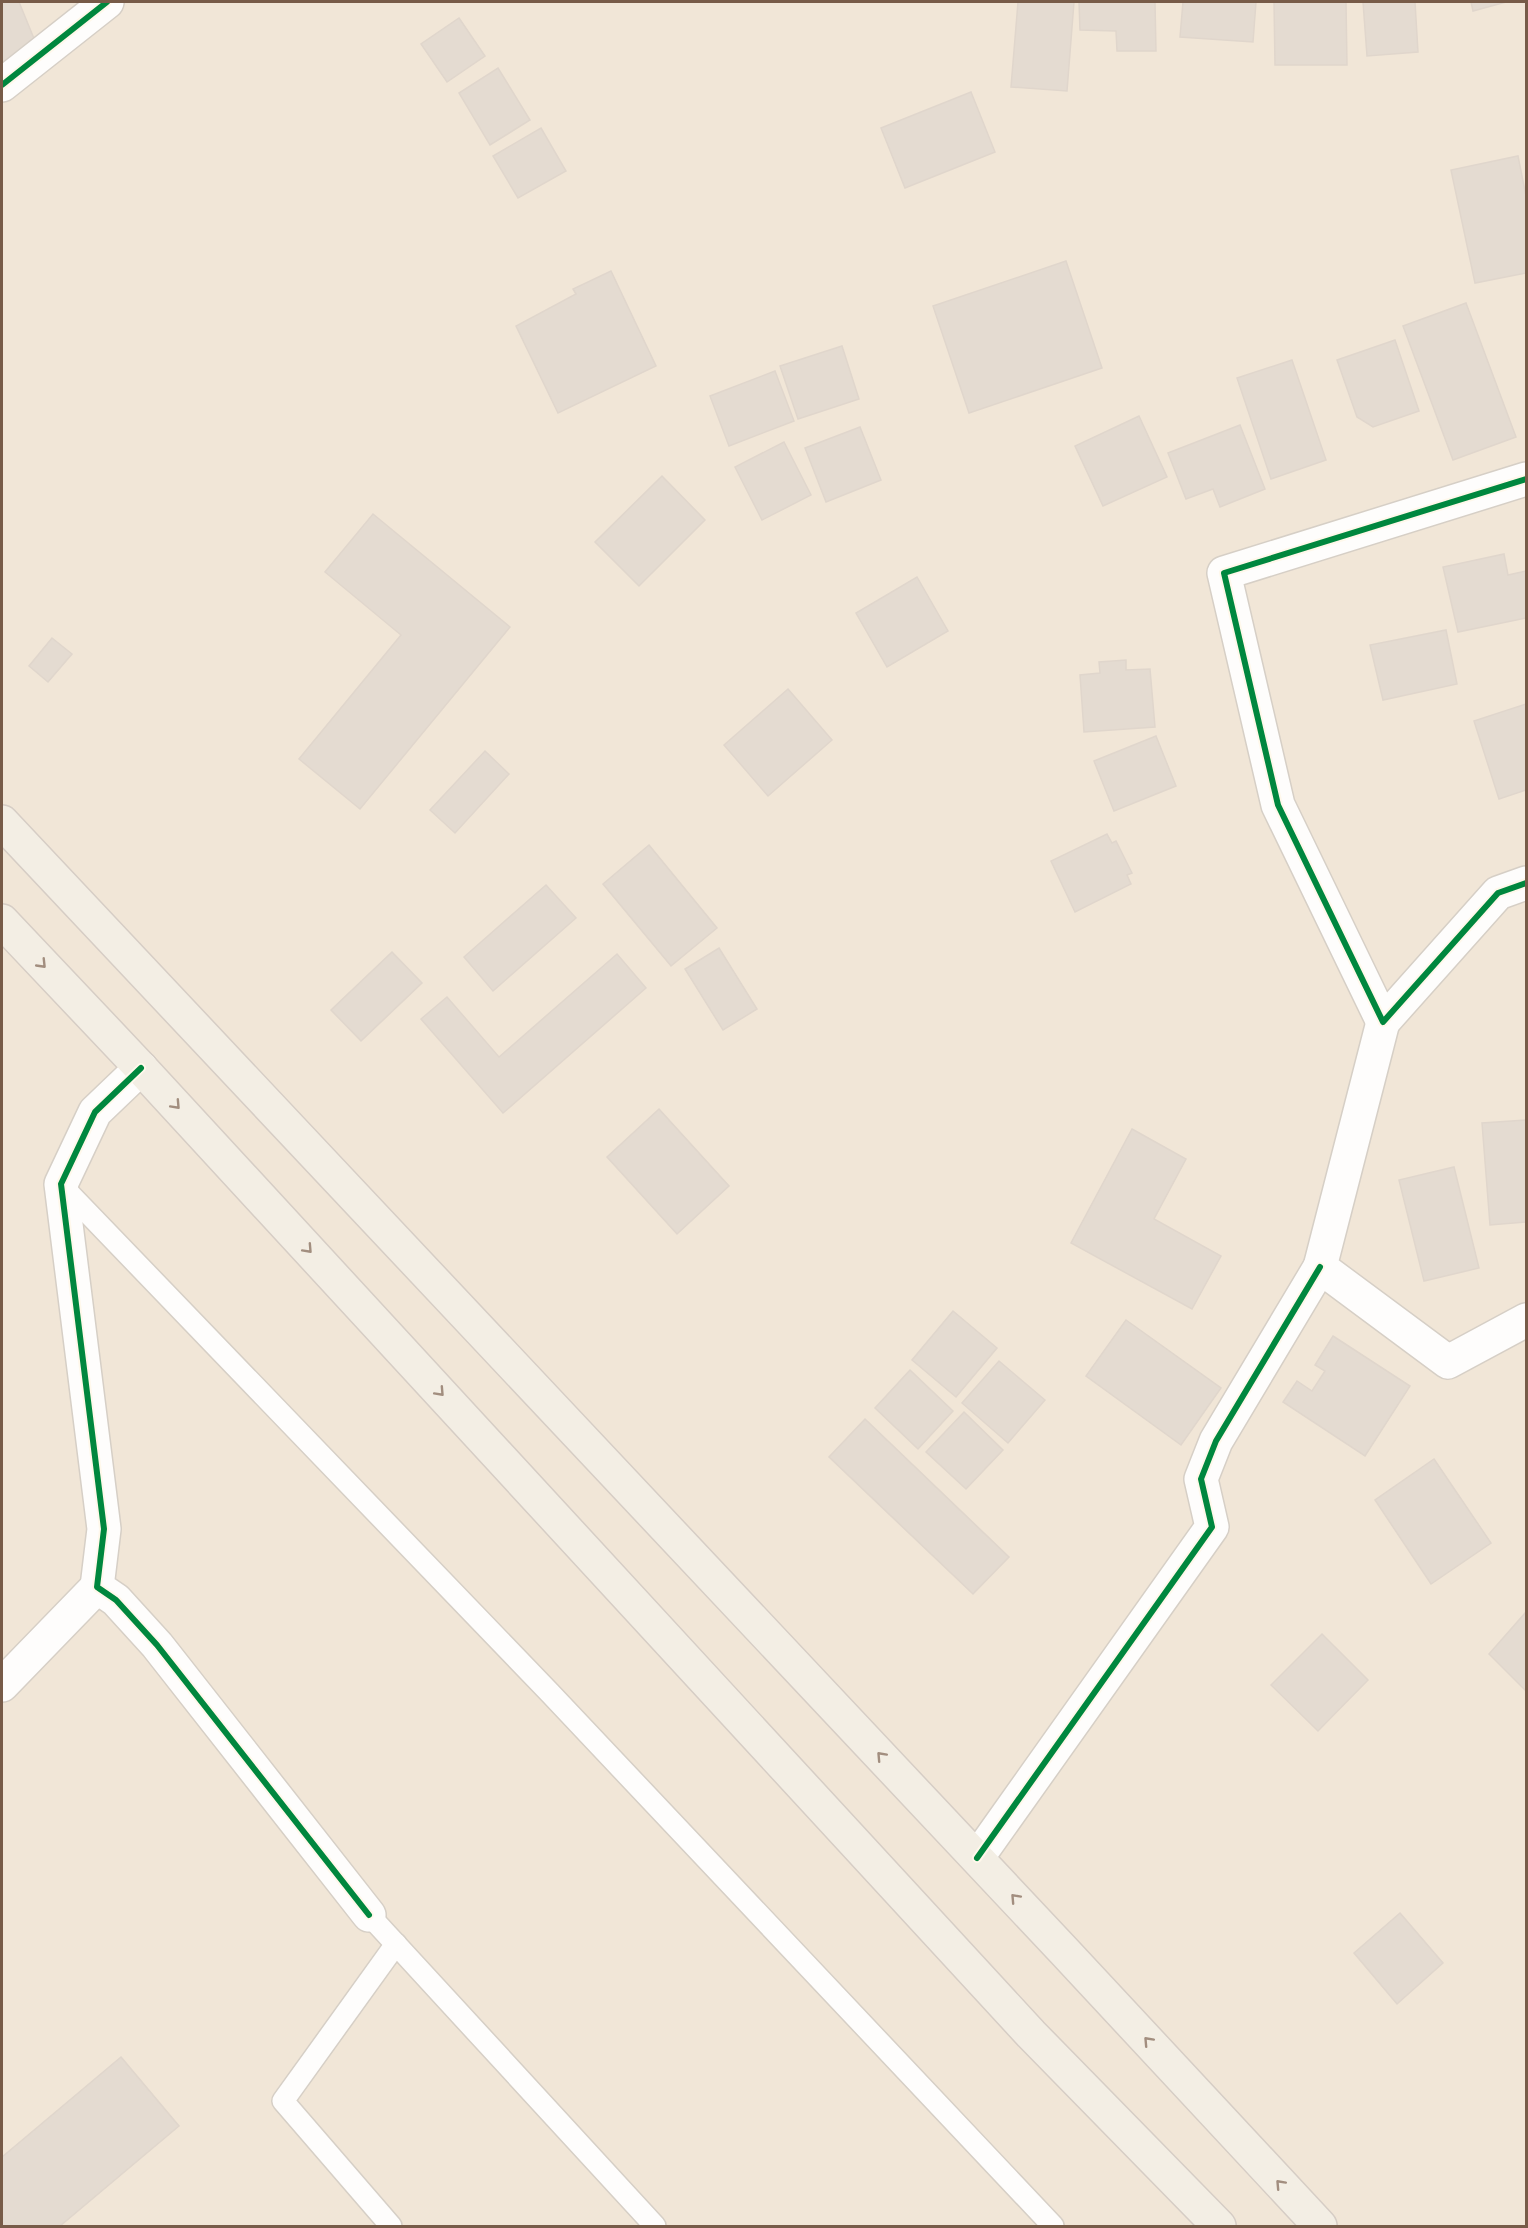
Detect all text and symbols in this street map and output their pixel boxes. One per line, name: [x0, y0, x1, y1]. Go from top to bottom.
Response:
one-way arrow: [35, 957, 46, 967]
one-way arrow: [169, 1099, 180, 1109]
one-way arrow: [301, 1242, 312, 1253]
one-way arrow: [433, 1386, 444, 1396]
one-way arrow: [877, 1752, 888, 1763]
one-way arrow: [1011, 1894, 1022, 1905]
one-way arrow: [1144, 2037, 1155, 2047]
one-way arrow: [1277, 2180, 1288, 2191]

